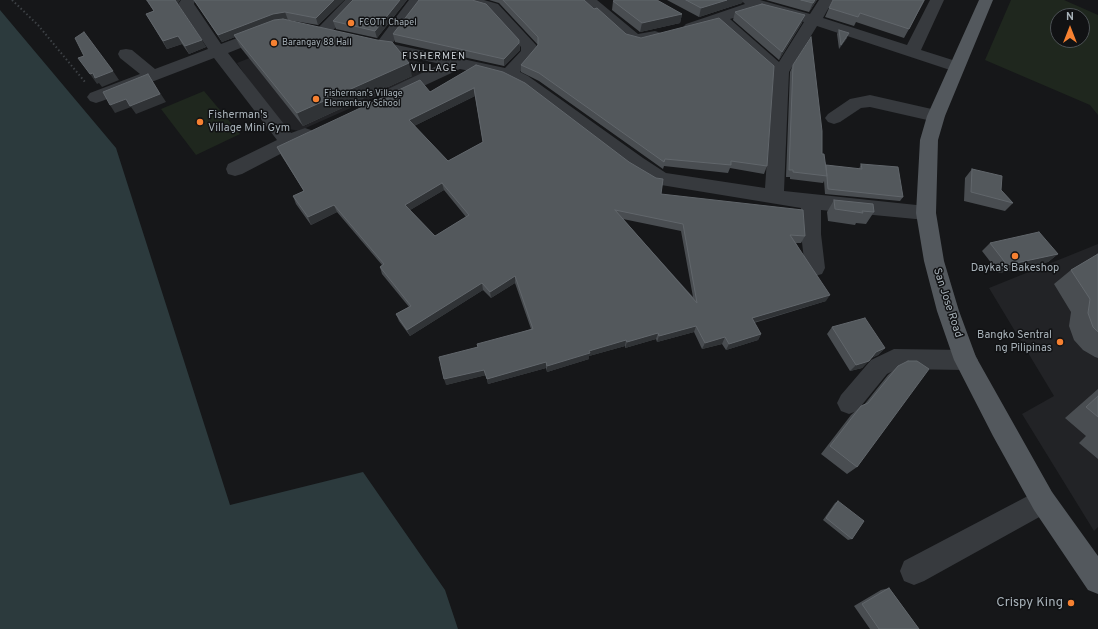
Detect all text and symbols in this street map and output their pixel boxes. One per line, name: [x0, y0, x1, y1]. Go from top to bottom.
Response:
north arrow: [1050, 8, 1090, 48]
text: N: [1066, 10, 1074, 24]
marker: FCOTT Chapel: [346, 18, 356, 28]
place label: FCOTT Chapel: [359, 18, 417, 28]
marker: Barangay 88 Hall: [269, 38, 279, 48]
place label: Barangay 88 Hall: [282, 38, 352, 48]
district label: FISHERMEN VILLAGE: [402, 51, 466, 74]
place label: Fisherman's Village Elementary School: [324, 89, 403, 110]
marker: Fisherman's Village Elementary School: [311, 94, 321, 104]
place label: Fisherman's Village Mini Gym: [208, 109, 290, 135]
marker: Fisherman's Village Mini Gym: [195, 117, 205, 127]
marker: Dayka's Bakeshop: [1010, 251, 1020, 261]
place label: Dayka's Bakeshop: [971, 262, 1059, 276]
street label: San Jose Road: [930, 267, 964, 339]
place label: Bangko Sentral ng Pilipinas: [977, 329, 1052, 355]
marker: Bangko Sentral ng Pilipinas: [1055, 337, 1065, 347]
place label: Crispy King: [996, 595, 1063, 611]
marker: Crispy King: [1066, 598, 1076, 608]

